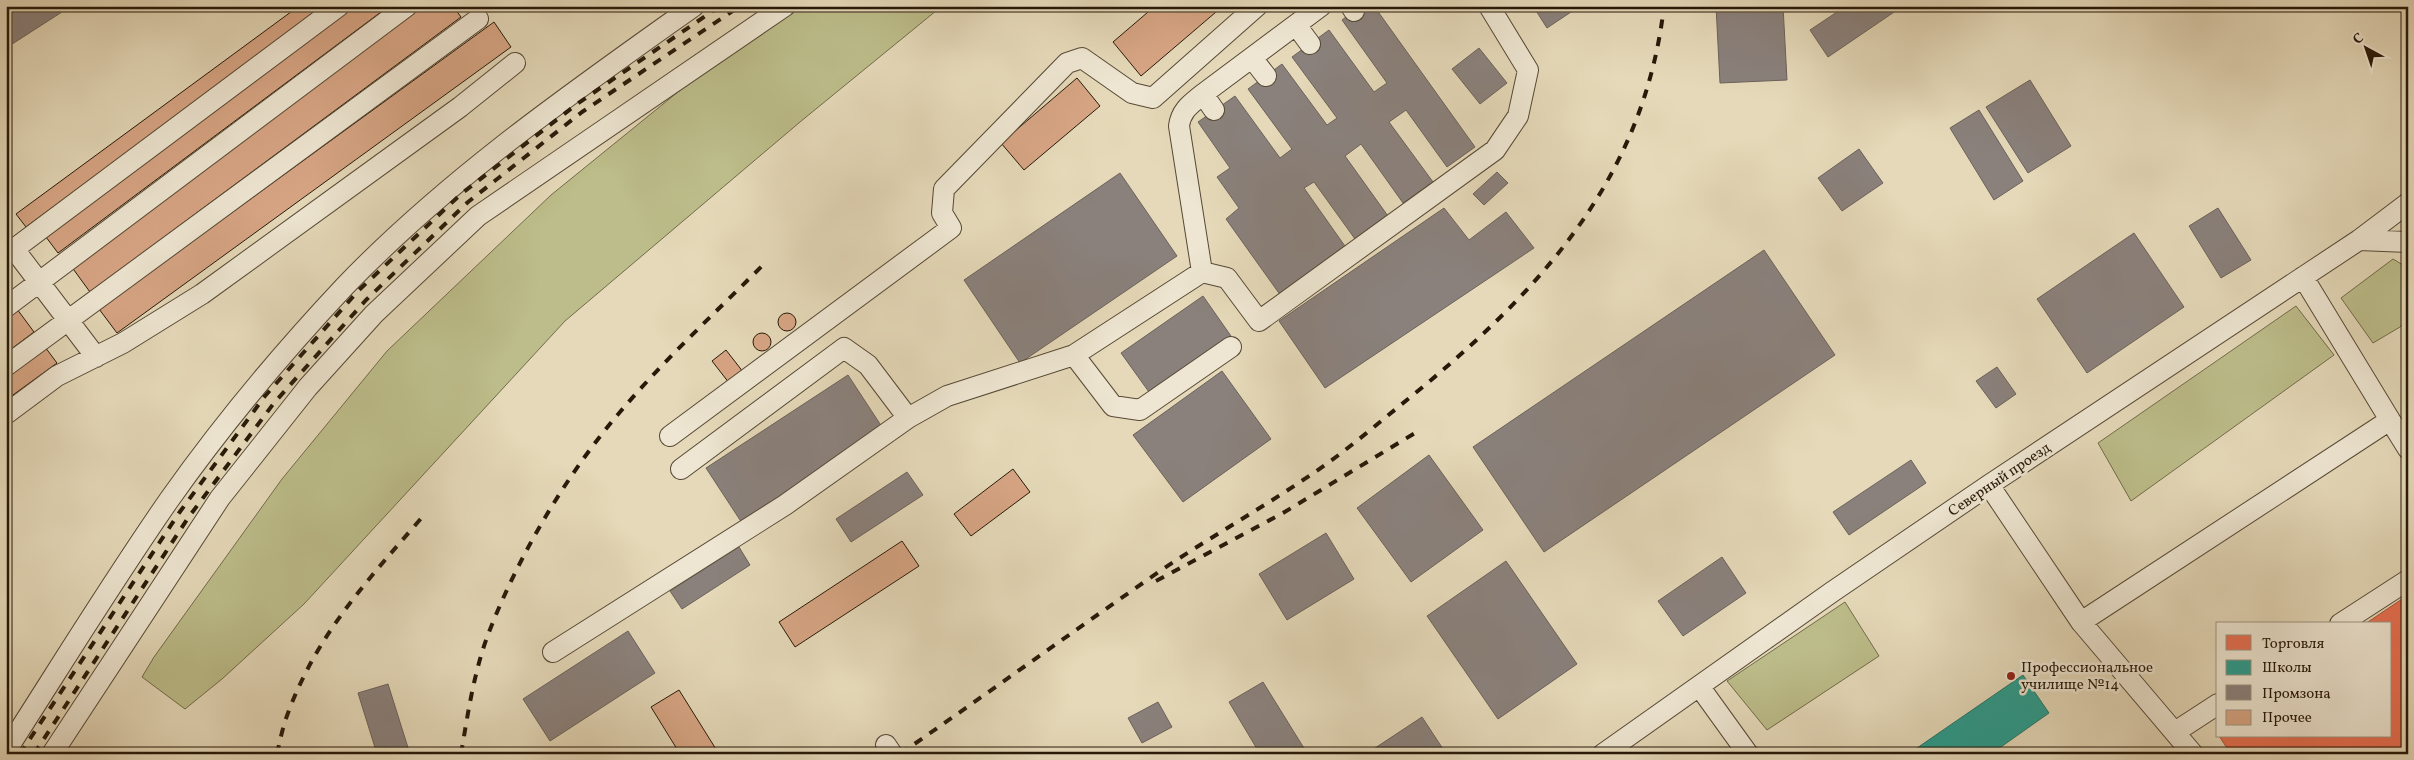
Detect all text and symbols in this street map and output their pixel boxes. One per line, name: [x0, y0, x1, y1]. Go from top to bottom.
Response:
north arrow: [2342, 22, 2392, 72]
text: С: [2349, 29, 2368, 49]
street label: Северный проезд: [1944, 438, 2056, 522]
legend: [2216, 622, 2392, 738]
text: Торговля: [2262, 634, 2324, 655]
place label: Профессиональное училище №14: [2021, 658, 2153, 696]
text: Школы: [2262, 658, 2312, 679]
marker: Профессиональное училище №14: [2005, 670, 2017, 682]
text: Промзона: [2262, 684, 2331, 705]
text: Прочее: [2262, 708, 2312, 729]

